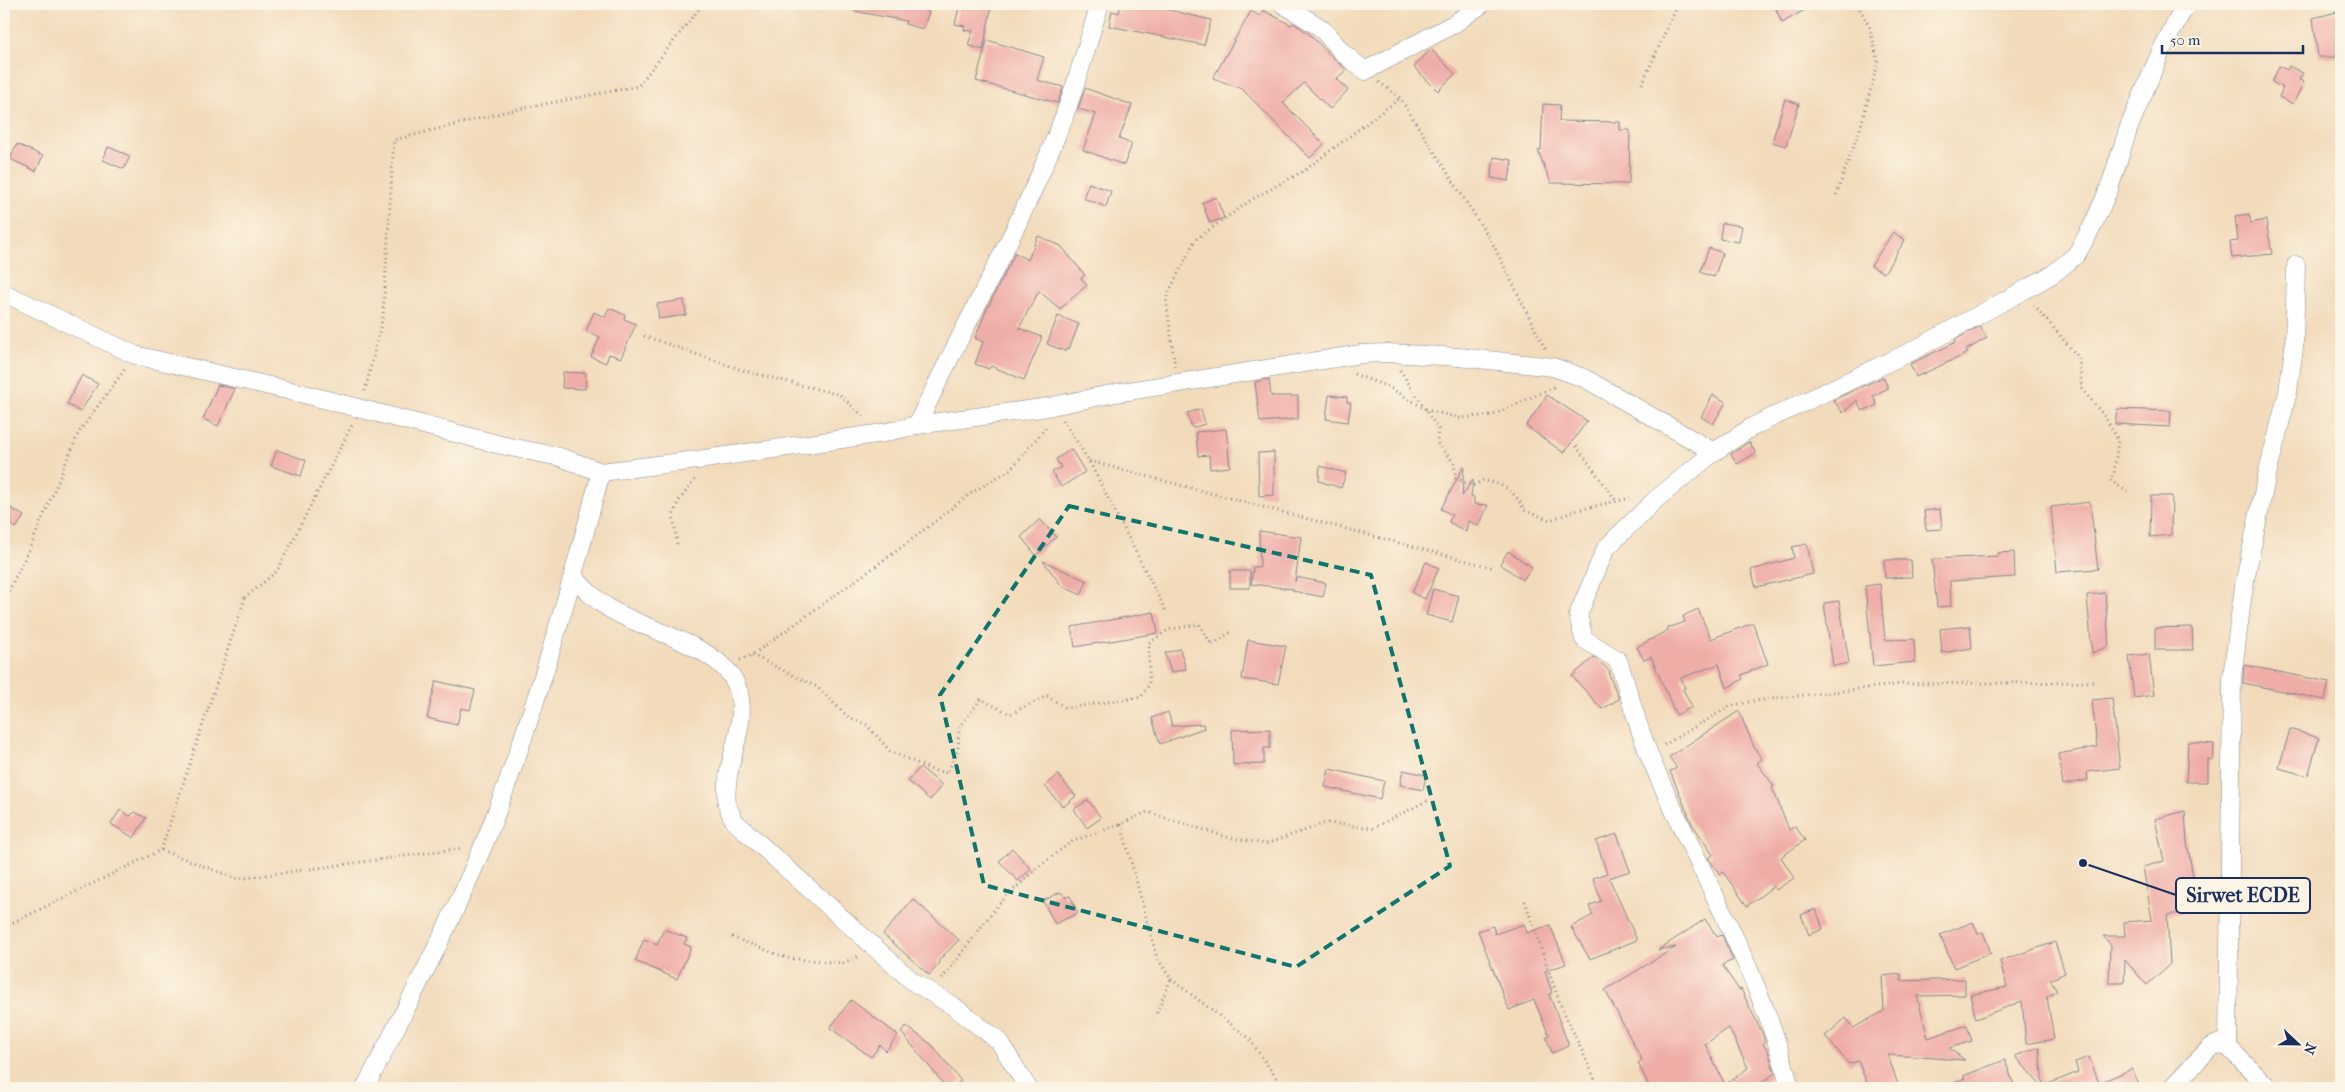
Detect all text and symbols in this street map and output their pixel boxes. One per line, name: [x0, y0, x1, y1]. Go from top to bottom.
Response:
scale bar: [2162, 22, 2304, 54]
text: 50 m: [2170, 31, 2201, 49]
callout: Sirwet ECDE: [2176, 878, 2310, 913]
text: Sirwet ECDE: [2186, 884, 2300, 907]
north arrow: [2272, 1020, 2322, 1070]
text: N: [2300, 1041, 2319, 1057]

